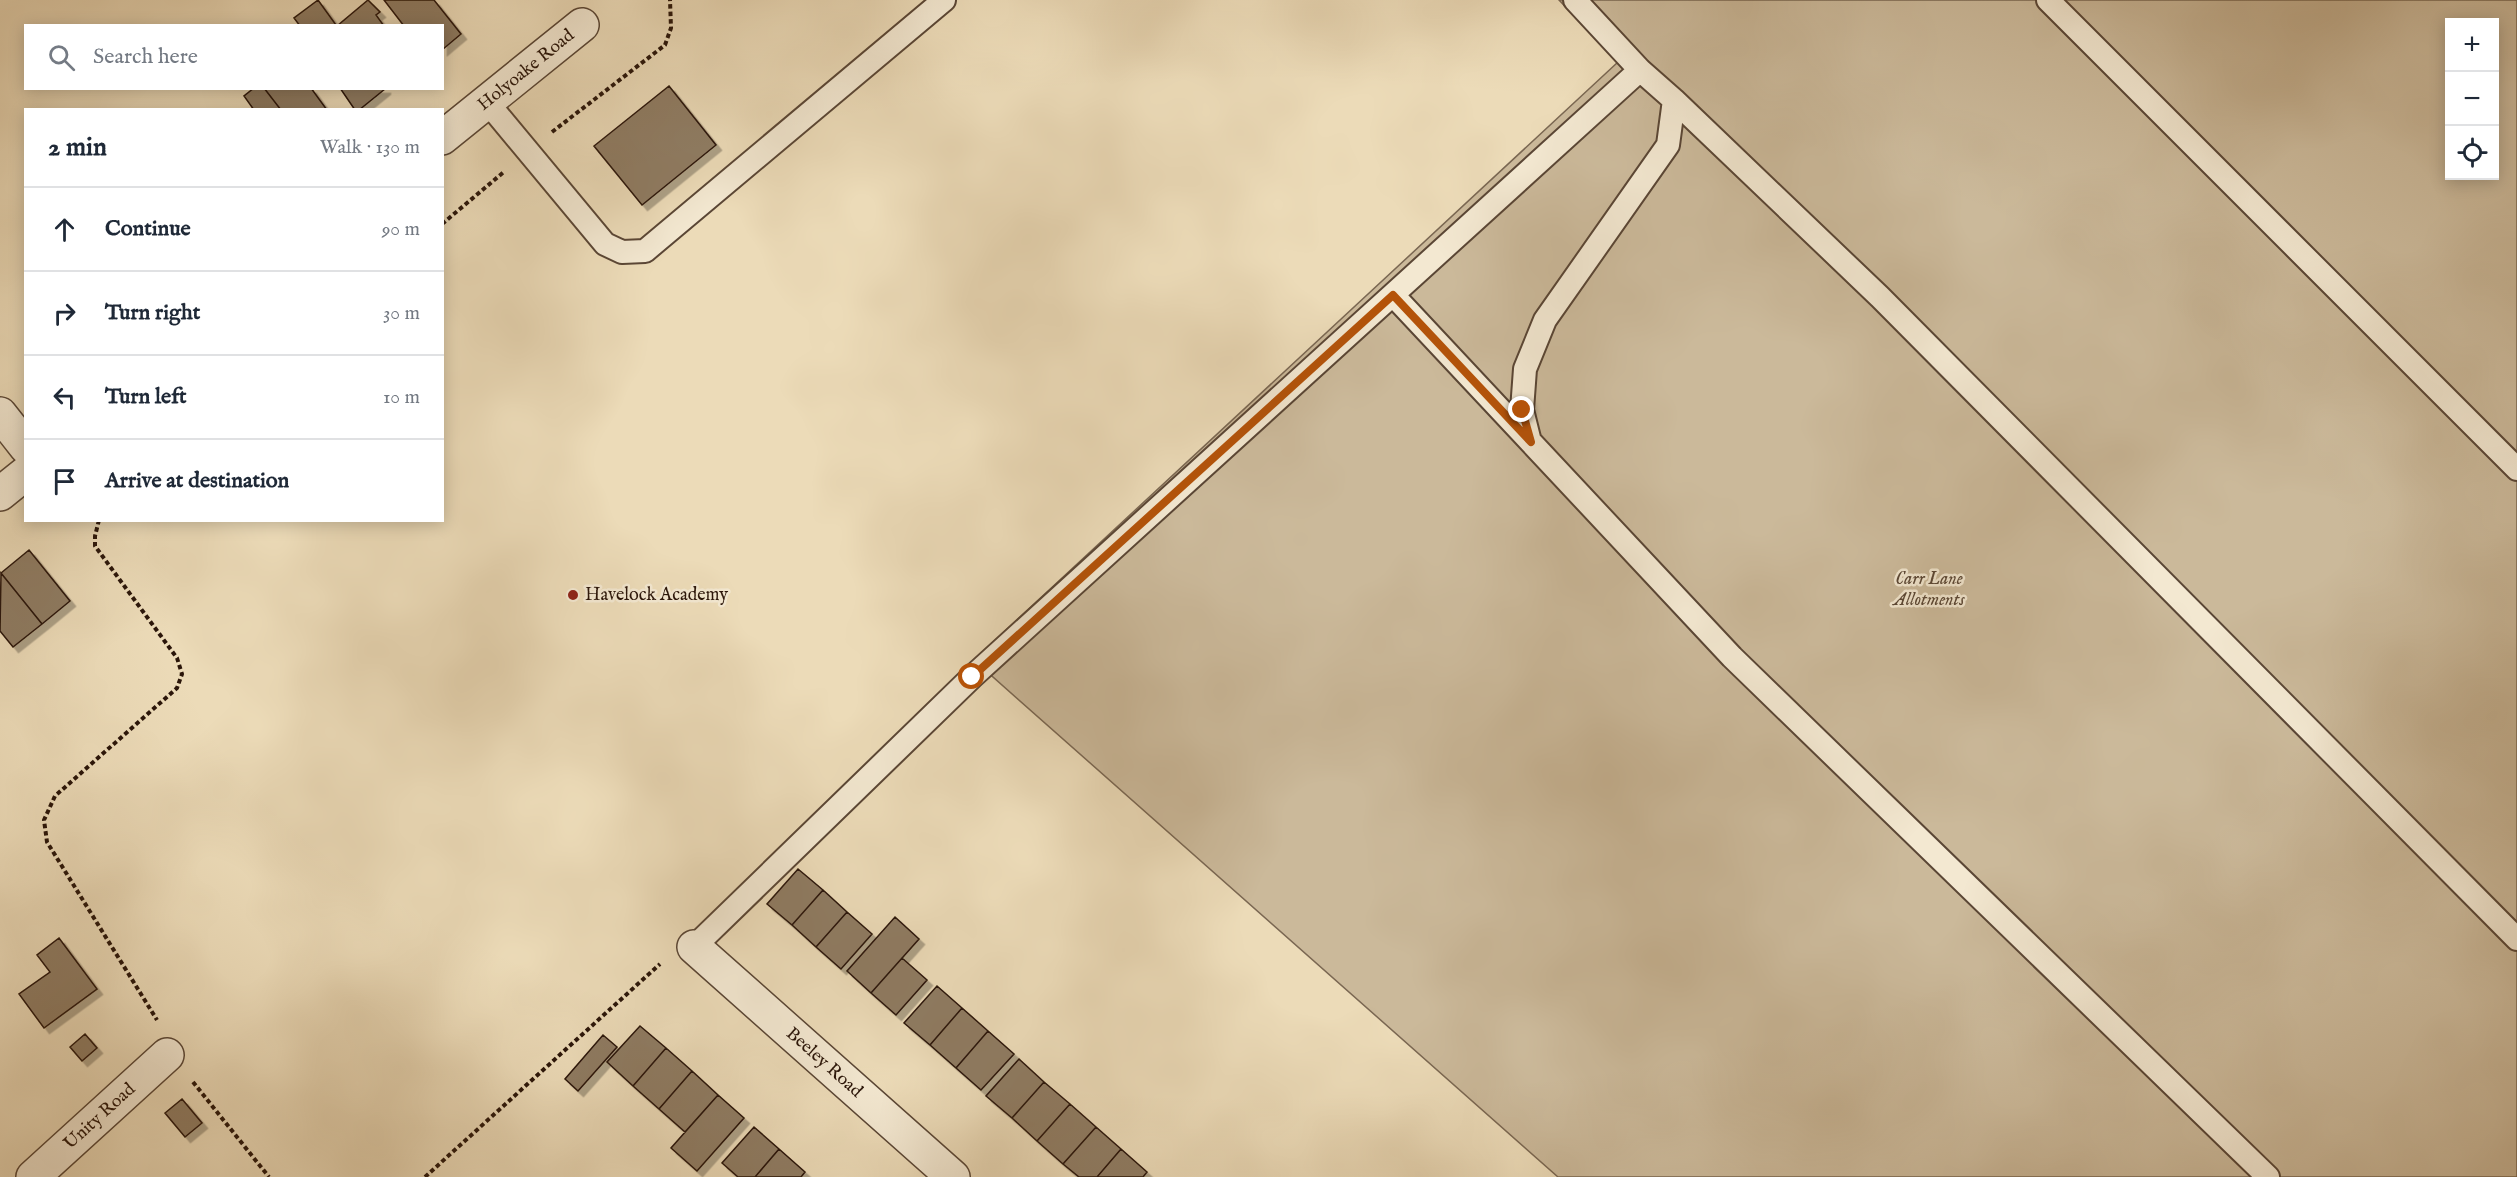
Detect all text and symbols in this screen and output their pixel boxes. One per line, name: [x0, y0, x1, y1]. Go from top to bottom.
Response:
map controls: [2445, 18, 2499, 180]
button: +: [2445, 18, 2499, 72]
search box: [24, 24, 444, 90]
street label: Holyoake Road: [473, 24, 579, 116]
icon: search: [45, 41, 78, 74]
text: Search here: [93, 43, 198, 71]
button: −: [2445, 72, 2499, 126]
button: locate: [2445, 126, 2499, 180]
text: 2 min: [48, 131, 107, 164]
text: Walk · 130 m: [320, 135, 420, 160]
icon: ahead: [48, 213, 81, 246]
text: Continue: [105, 215, 191, 243]
text: 90 m: [382, 217, 420, 242]
icon: right: [48, 297, 81, 330]
text: Turn right: [105, 299, 200, 327]
text: 30 m: [383, 301, 420, 326]
icon: left: [48, 381, 81, 414]
text: Turn left: [105, 383, 187, 411]
text: 10 m: [383, 385, 420, 410]
route end: [1508, 396, 1534, 422]
icon: arrive: [48, 465, 81, 498]
text: Arrive at destination: [105, 467, 289, 495]
park label: Carr Lane Allotments: [1891, 568, 1965, 612]
place label: Havelock Academy: [585, 584, 728, 607]
marker: Havelock Academy: [566, 588, 580, 602]
route start: [958, 663, 984, 689]
street label: Beeley Road: [781, 1022, 868, 1103]
street label: Unity Road: [59, 1078, 140, 1155]

